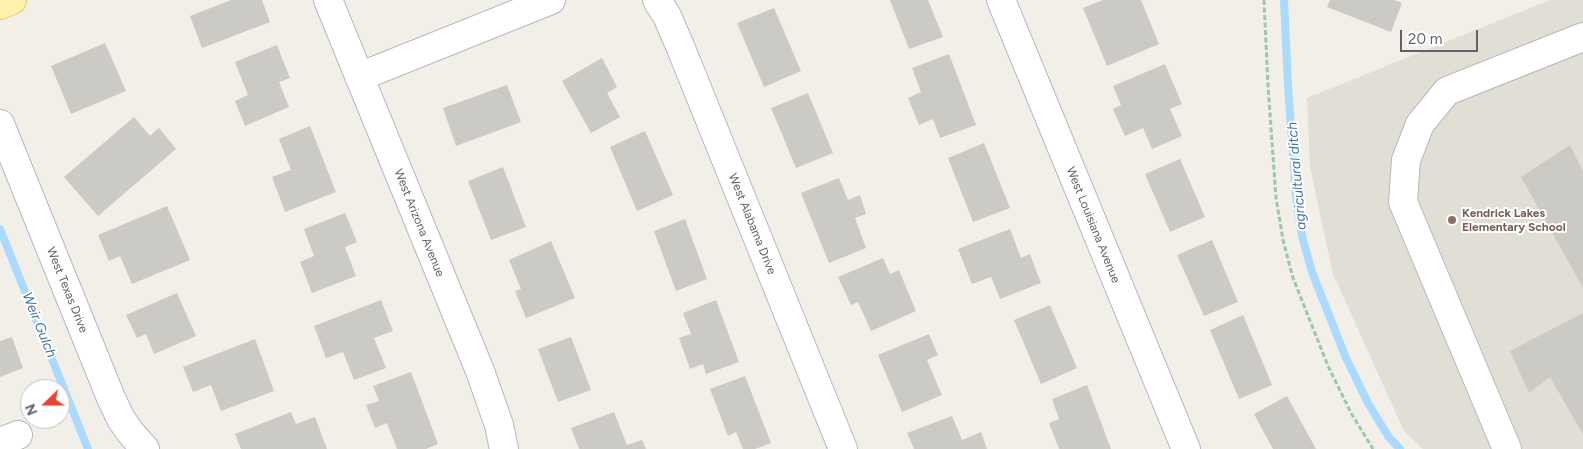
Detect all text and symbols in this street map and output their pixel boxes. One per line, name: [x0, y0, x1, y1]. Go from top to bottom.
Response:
scale bar: [1403, 20, 1480, 52]
text: 20 m: [1408, 30, 1442, 48]
water label: agricultural ditch: [1284, 121, 1310, 231]
street label: West Louisiana Avenue: [1063, 165, 1123, 285]
street label: West Arizona Avenue: [391, 167, 447, 279]
street label: West Alabama Drive: [725, 171, 779, 277]
place label: Kendrick Lakes Elementary School: [1462, 206, 1566, 234]
marker: Kendrick Lakes Elementary School: [1446, 214, 1458, 226]
street label: West Texas Drive: [43, 245, 91, 335]
water label: Weir Gulch: [18, 290, 60, 360]
north arrow: [20, 379, 70, 429]
text: N: [22, 401, 41, 418]

